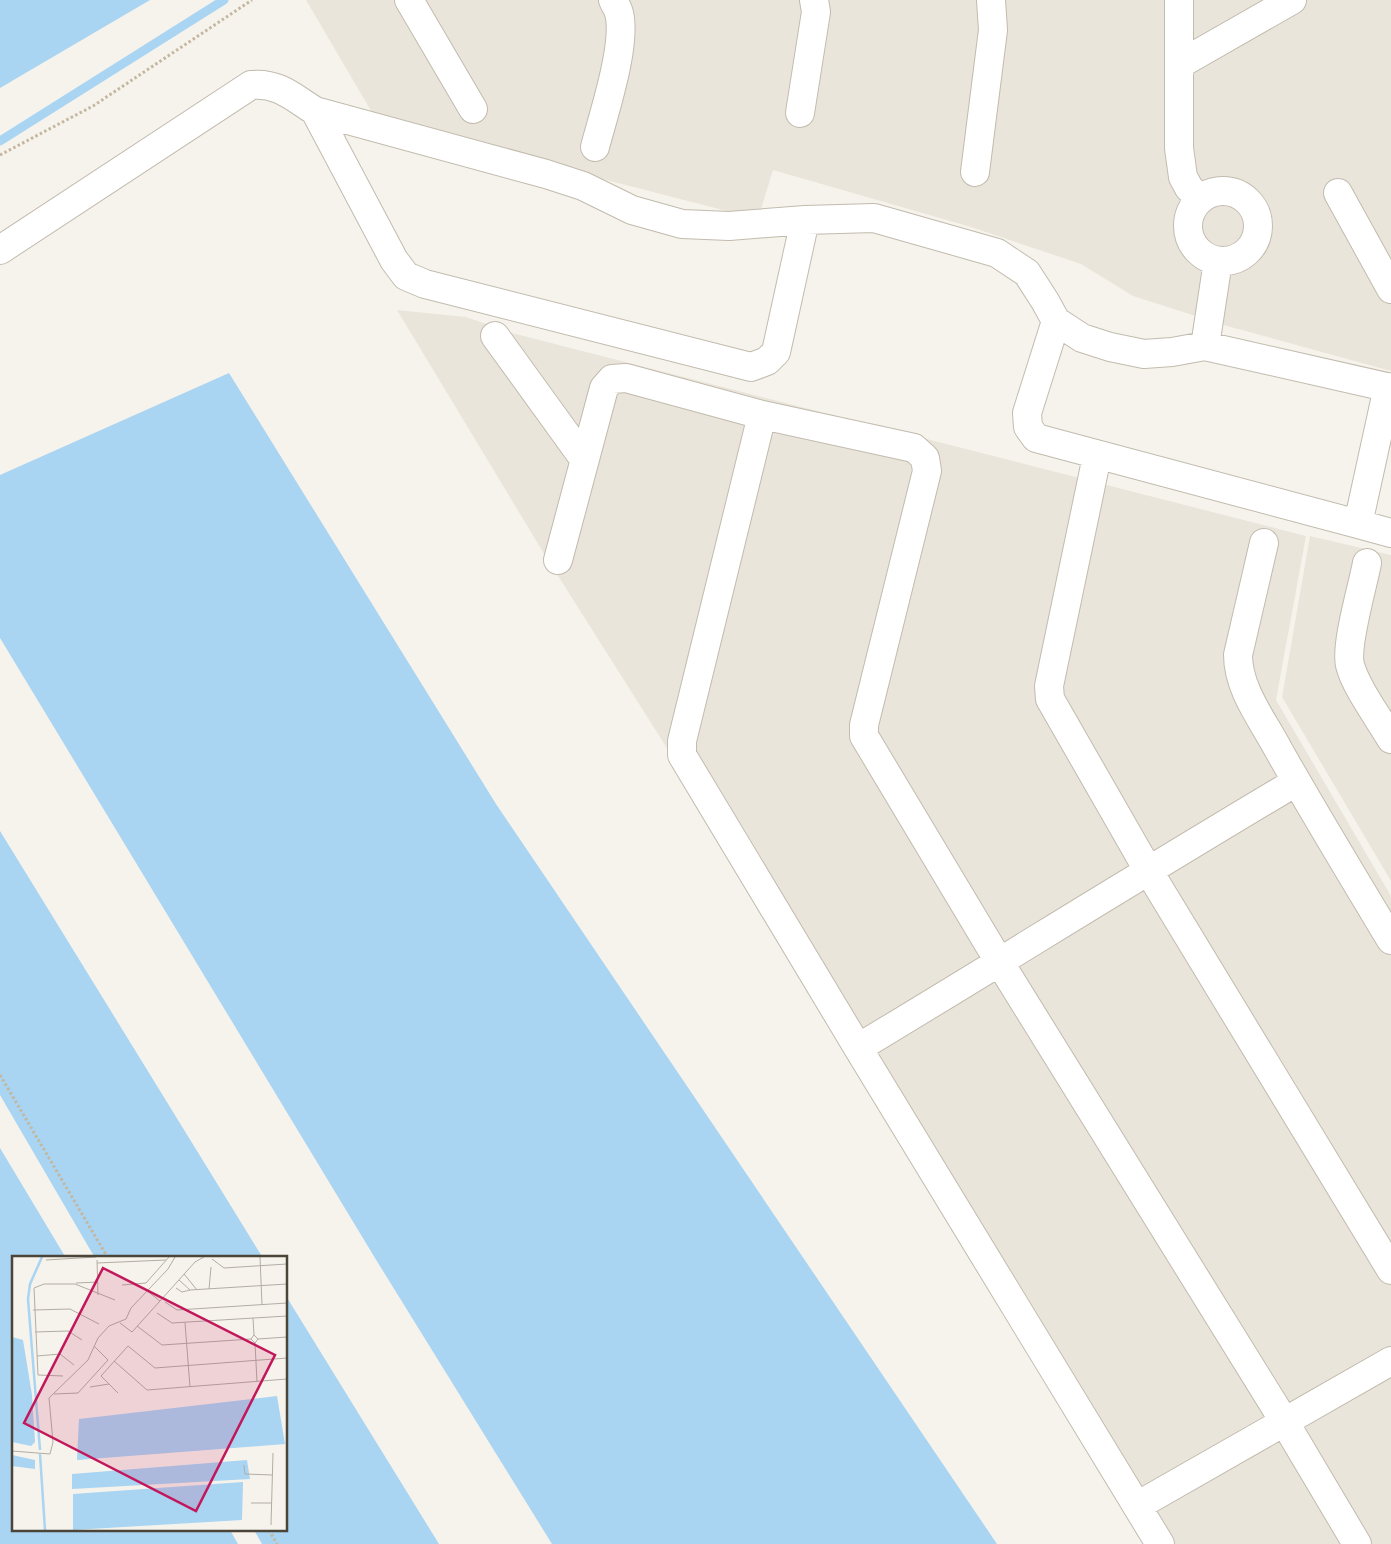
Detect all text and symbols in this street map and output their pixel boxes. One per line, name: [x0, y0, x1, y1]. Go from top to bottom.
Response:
inset map: [12, 1256, 288, 1532]

